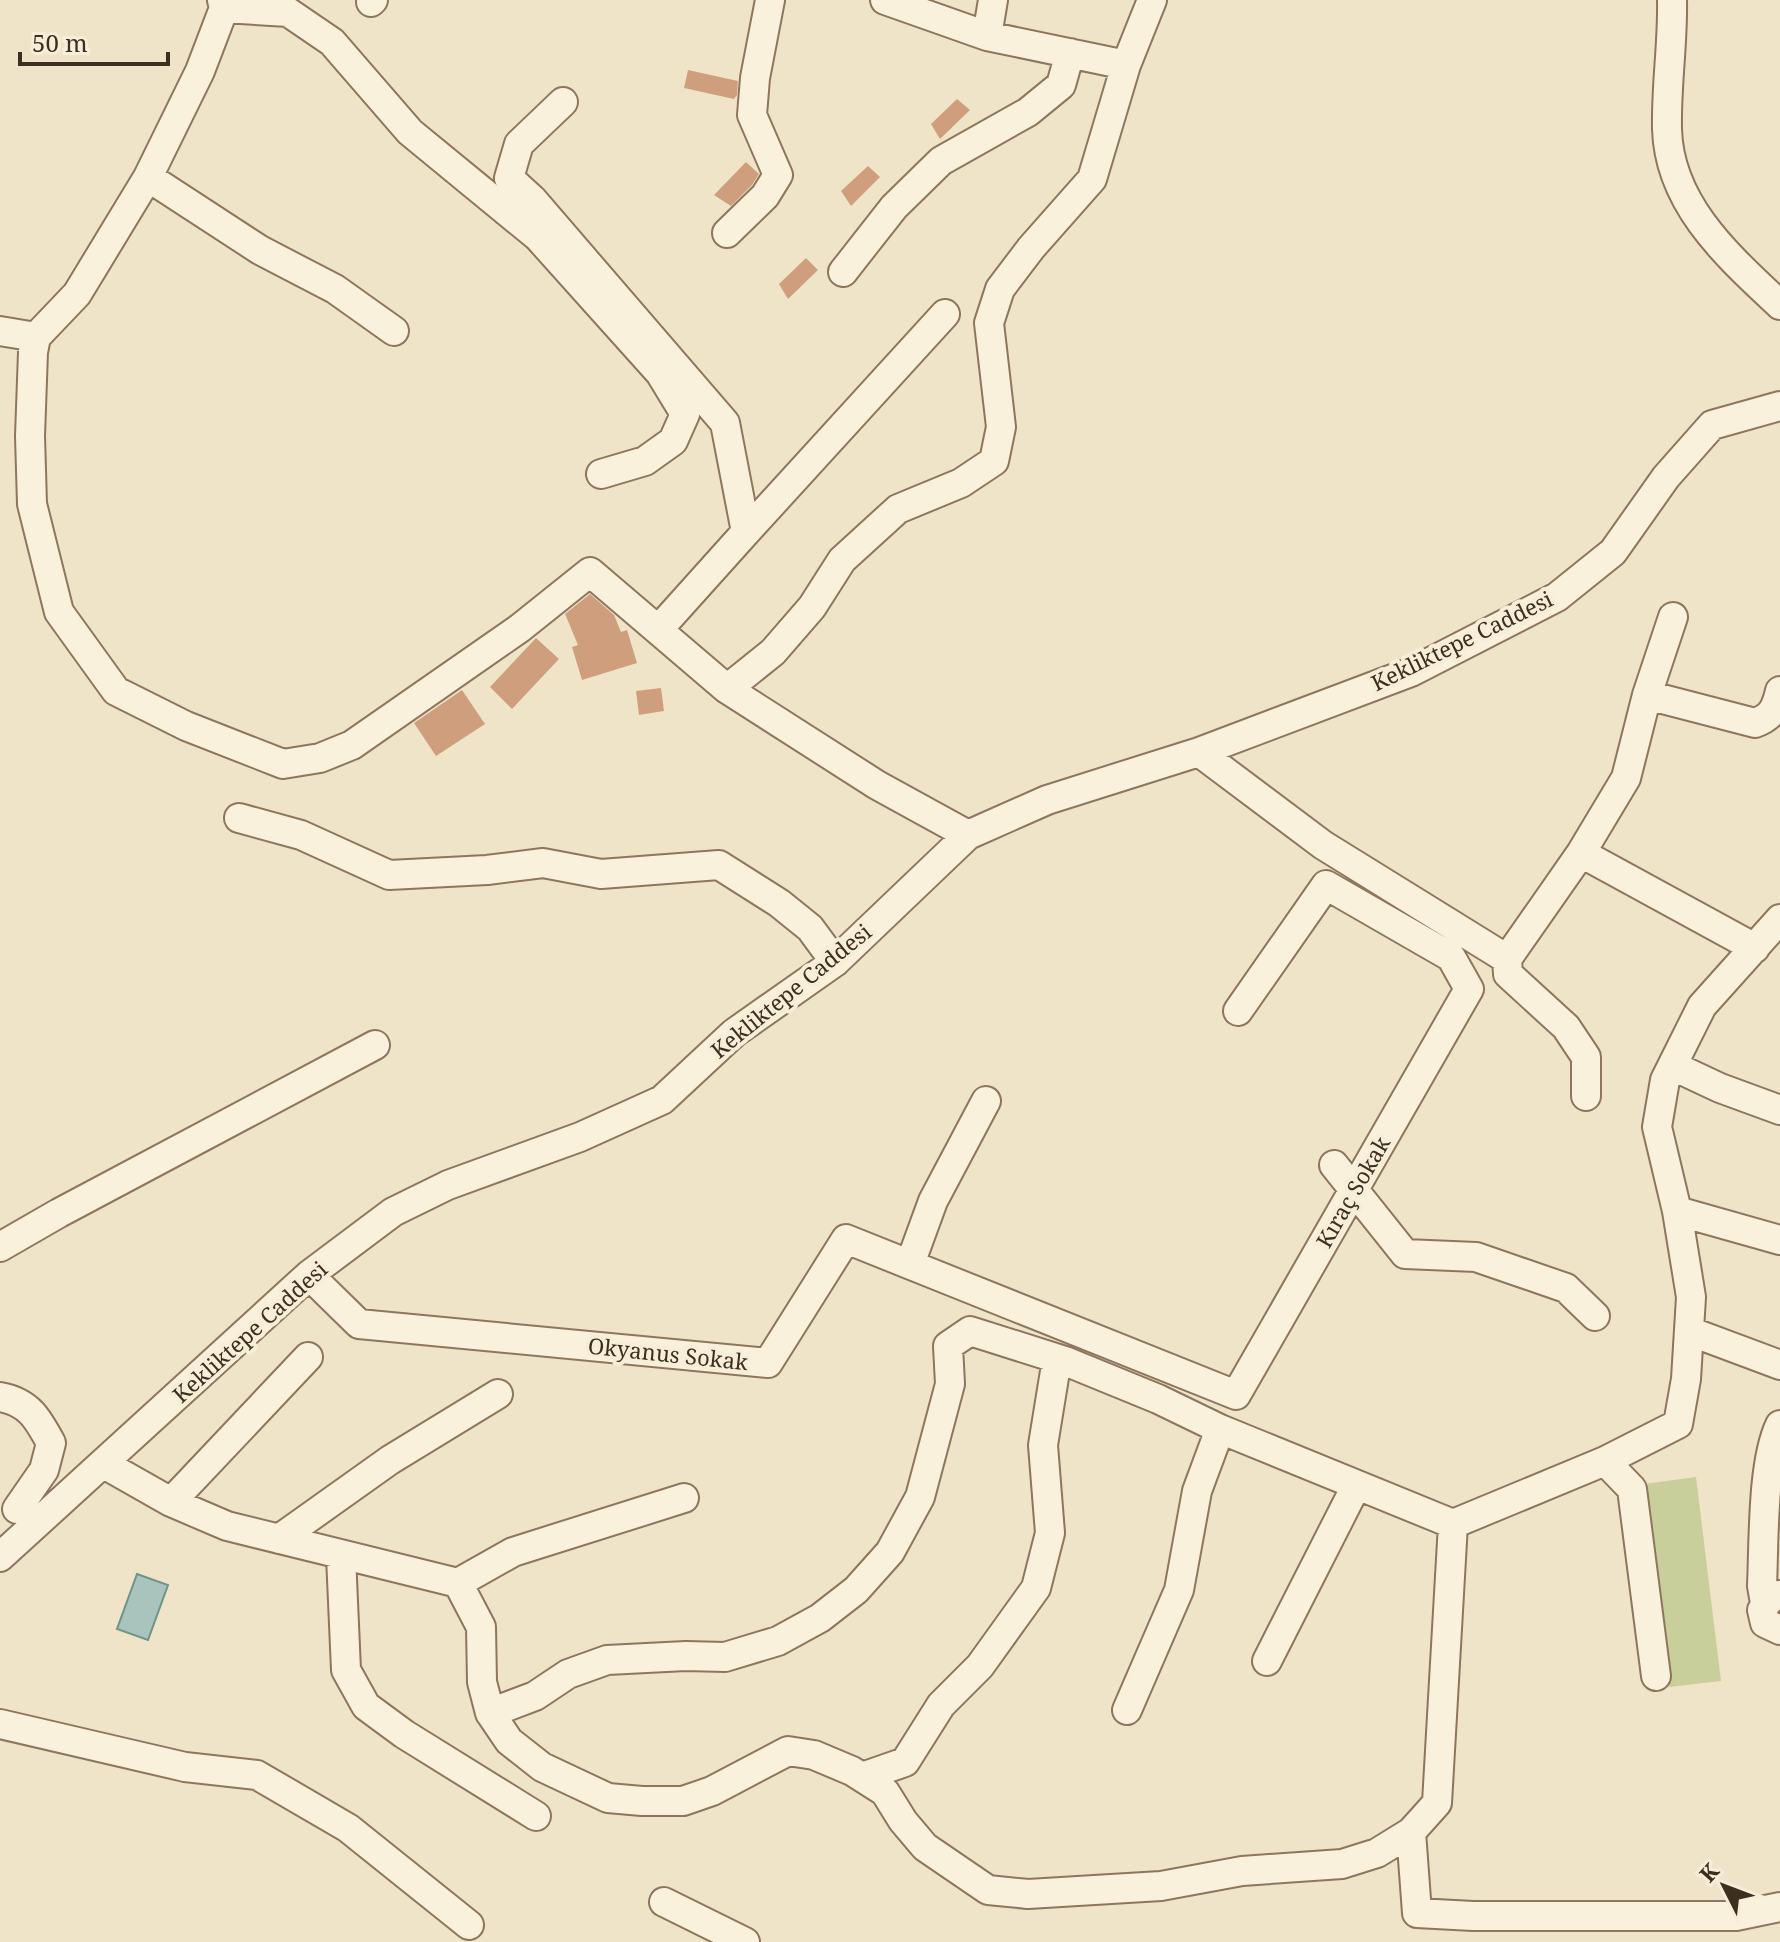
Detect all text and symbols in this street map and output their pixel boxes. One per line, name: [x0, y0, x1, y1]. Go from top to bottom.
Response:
scale bar: [20, 16, 168, 66]
text: 50 m: [32, 26, 88, 59]
street label: Kekliktepe Caddesi: [1366, 583, 1557, 697]
street label: Kekliktepe Caddesi: [704, 916, 877, 1064]
street label: Kıraç Sokak: [1308, 1130, 1396, 1253]
street label: Kekliktepe Caddesi: [166, 1254, 333, 1409]
street label: Okyanus Sokak: [587, 1330, 750, 1376]
north arrow: [1684, 1846, 1764, 1926]
text: K: [1692, 1855, 1726, 1888]

